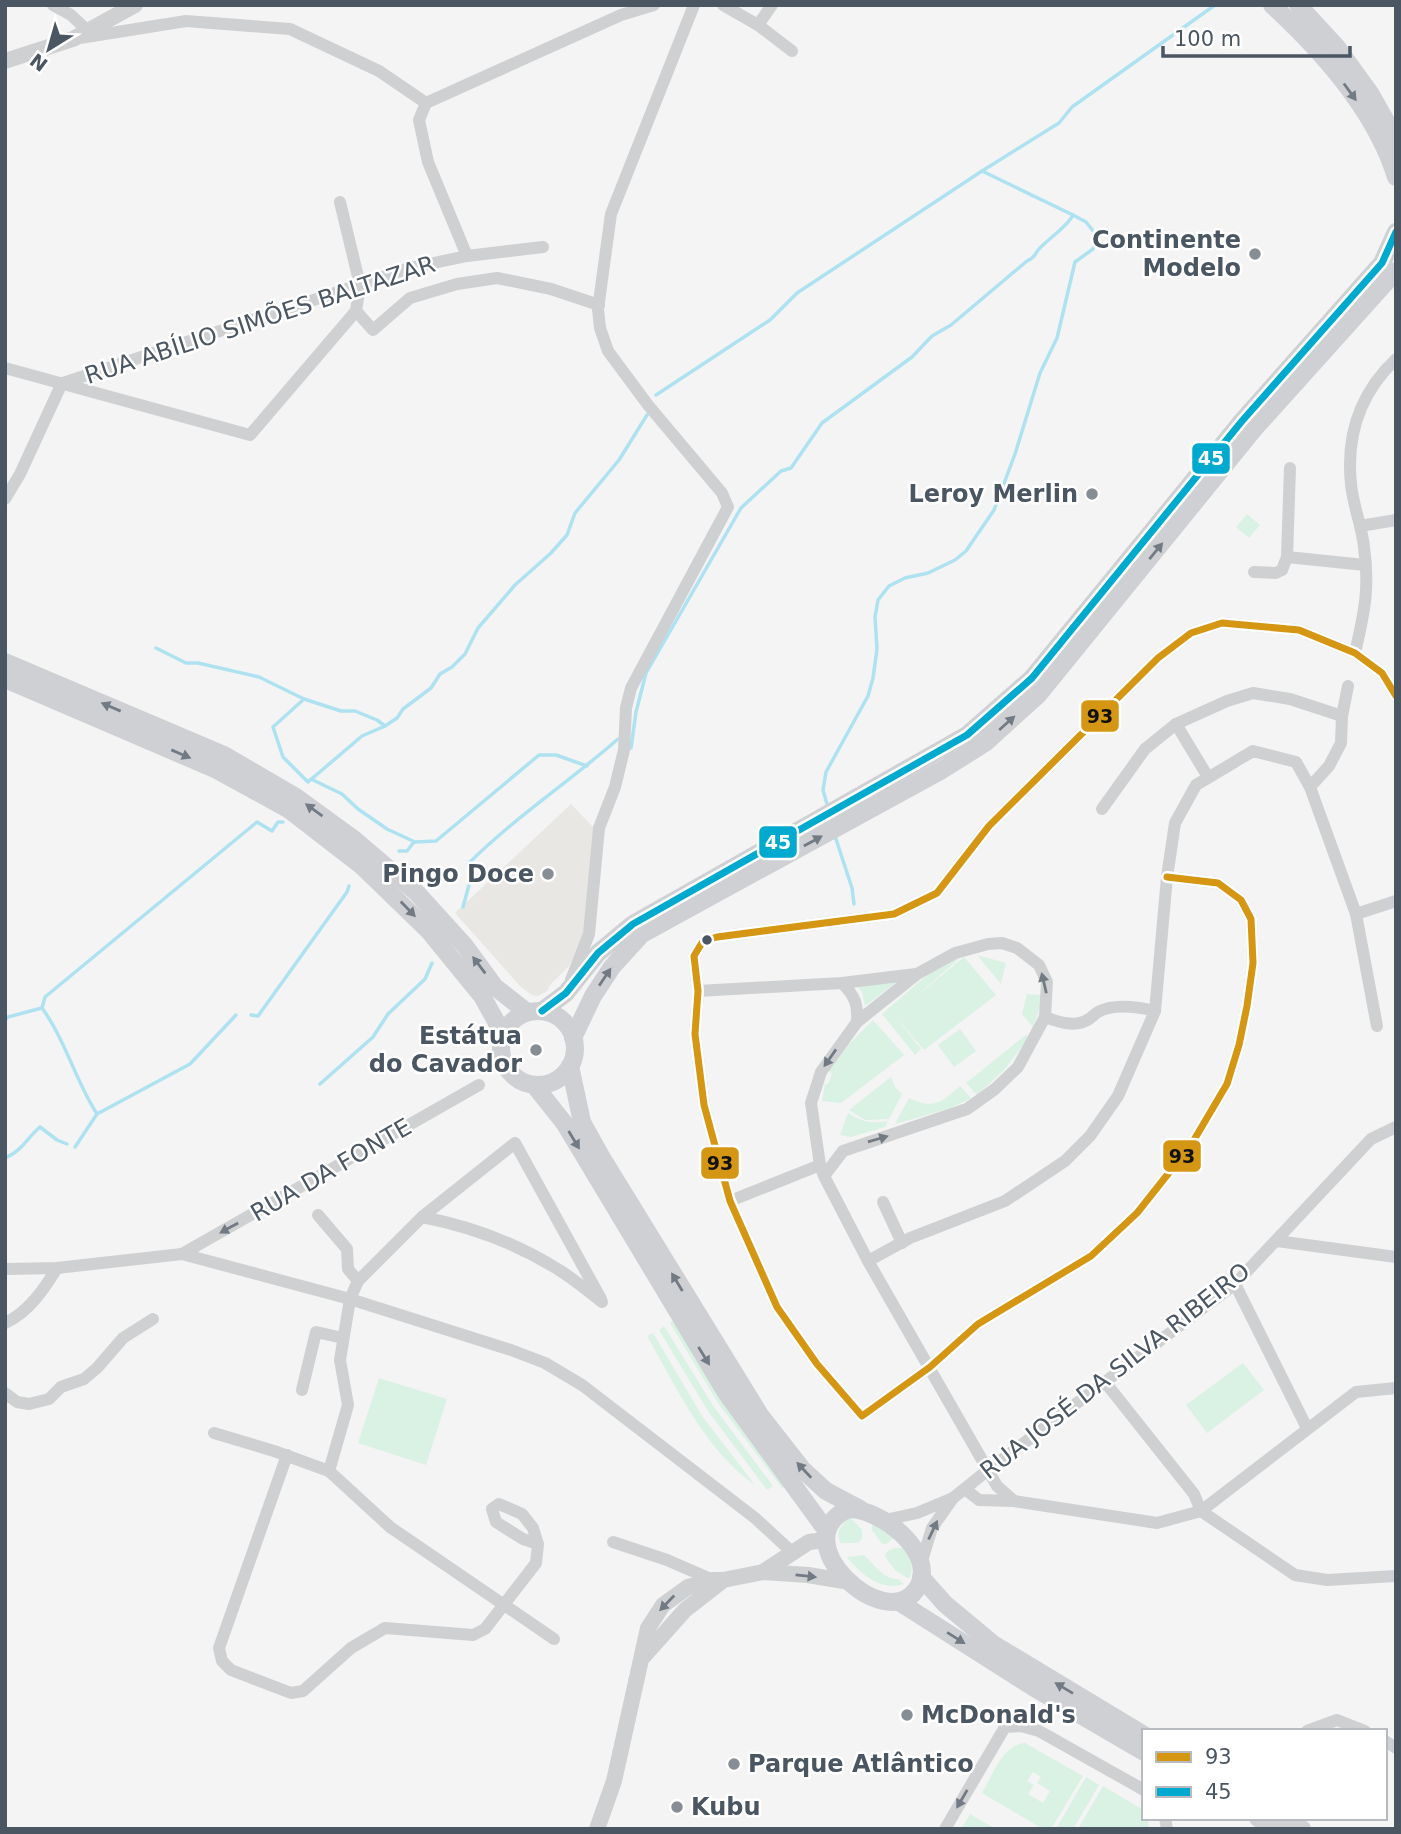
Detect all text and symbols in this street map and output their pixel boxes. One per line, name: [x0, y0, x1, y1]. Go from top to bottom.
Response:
north arrow: [14, 14, 84, 84]
scale bar: [1163, 14, 1350, 58]
text: 100 m: [1174, 27, 1241, 51]
text: N: [26, 49, 52, 76]
one-way arrow: [1343, 83, 1357, 101]
place label: Continente Modelo: [1092, 226, 1241, 282]
marker: Continente Modelo: [1247, 246, 1263, 262]
street label: RUA ABÍLIO SIMÕES BALTAZAR: [81, 248, 439, 390]
line badge: 45: [1191, 442, 1231, 475]
text: 45: [1198, 447, 1224, 469]
place label: Leroy Merlin: [909, 480, 1078, 508]
marker: Leroy Merlin: [1084, 486, 1100, 502]
one-way arrow: [1148, 543, 1163, 561]
line badge: 93: [1080, 699, 1120, 733]
one-way arrow: [101, 701, 122, 712]
text: 93: [1087, 705, 1113, 727]
one-way arrow: [998, 715, 1016, 731]
one-way arrow: [170, 749, 191, 760]
one-way arrow: [304, 803, 323, 817]
line badge: 45: [758, 825, 798, 859]
text: 45: [765, 831, 791, 853]
one-way arrow: [803, 835, 823, 847]
place label: Pingo Doce: [382, 860, 534, 888]
marker: Pingo Doce: [540, 866, 556, 882]
one-way arrow: [399, 900, 416, 917]
unlabelled marker: [700, 933, 714, 947]
one-way arrow: [472, 956, 486, 974]
one-way arrow: [598, 968, 611, 987]
one-way arrow: [1039, 972, 1050, 994]
place label: Estátua do Cavador: [369, 1022, 522, 1078]
marker: Estátua do Cavador: [528, 1042, 544, 1058]
one-way arrow: [824, 1049, 837, 1068]
street label: RUA DA FONTE: [246, 1113, 416, 1227]
one-way arrow: [568, 1130, 580, 1149]
one-way arrow: [867, 1133, 888, 1143]
line badge: 93: [1162, 1139, 1202, 1173]
text: 93: [1169, 1145, 1195, 1167]
line badge: 93: [700, 1146, 740, 1180]
text: 93: [707, 1152, 733, 1174]
one-way arrow: [219, 1222, 238, 1234]
street label: RUA JOSÉ DA SILVA RIBEIRO: [974, 1256, 1255, 1485]
one-way arrow: [671, 1272, 684, 1291]
one-way arrow: [697, 1346, 710, 1366]
one-way arrow: [797, 1462, 813, 1479]
one-way arrow: [927, 1520, 939, 1540]
one-way arrow: [795, 1571, 817, 1582]
one-way arrow: [659, 1595, 676, 1612]
one-way arrow: [947, 1632, 966, 1645]
one-way arrow: [1054, 1681, 1073, 1694]
place label: McDonald's: [921, 1701, 1076, 1729]
marker: McDonald's: [899, 1707, 915, 1723]
legend: [1142, 1729, 1387, 1820]
text: 93: [1205, 1745, 1232, 1769]
place label: Parque Atlântico: [748, 1750, 974, 1778]
marker: Parque Atlântico: [726, 1756, 742, 1772]
text: 45: [1205, 1780, 1232, 1804]
one-way arrow: [956, 1789, 968, 1809]
place label: Kubu: [691, 1793, 761, 1821]
marker: Kubu: [669, 1799, 685, 1815]

